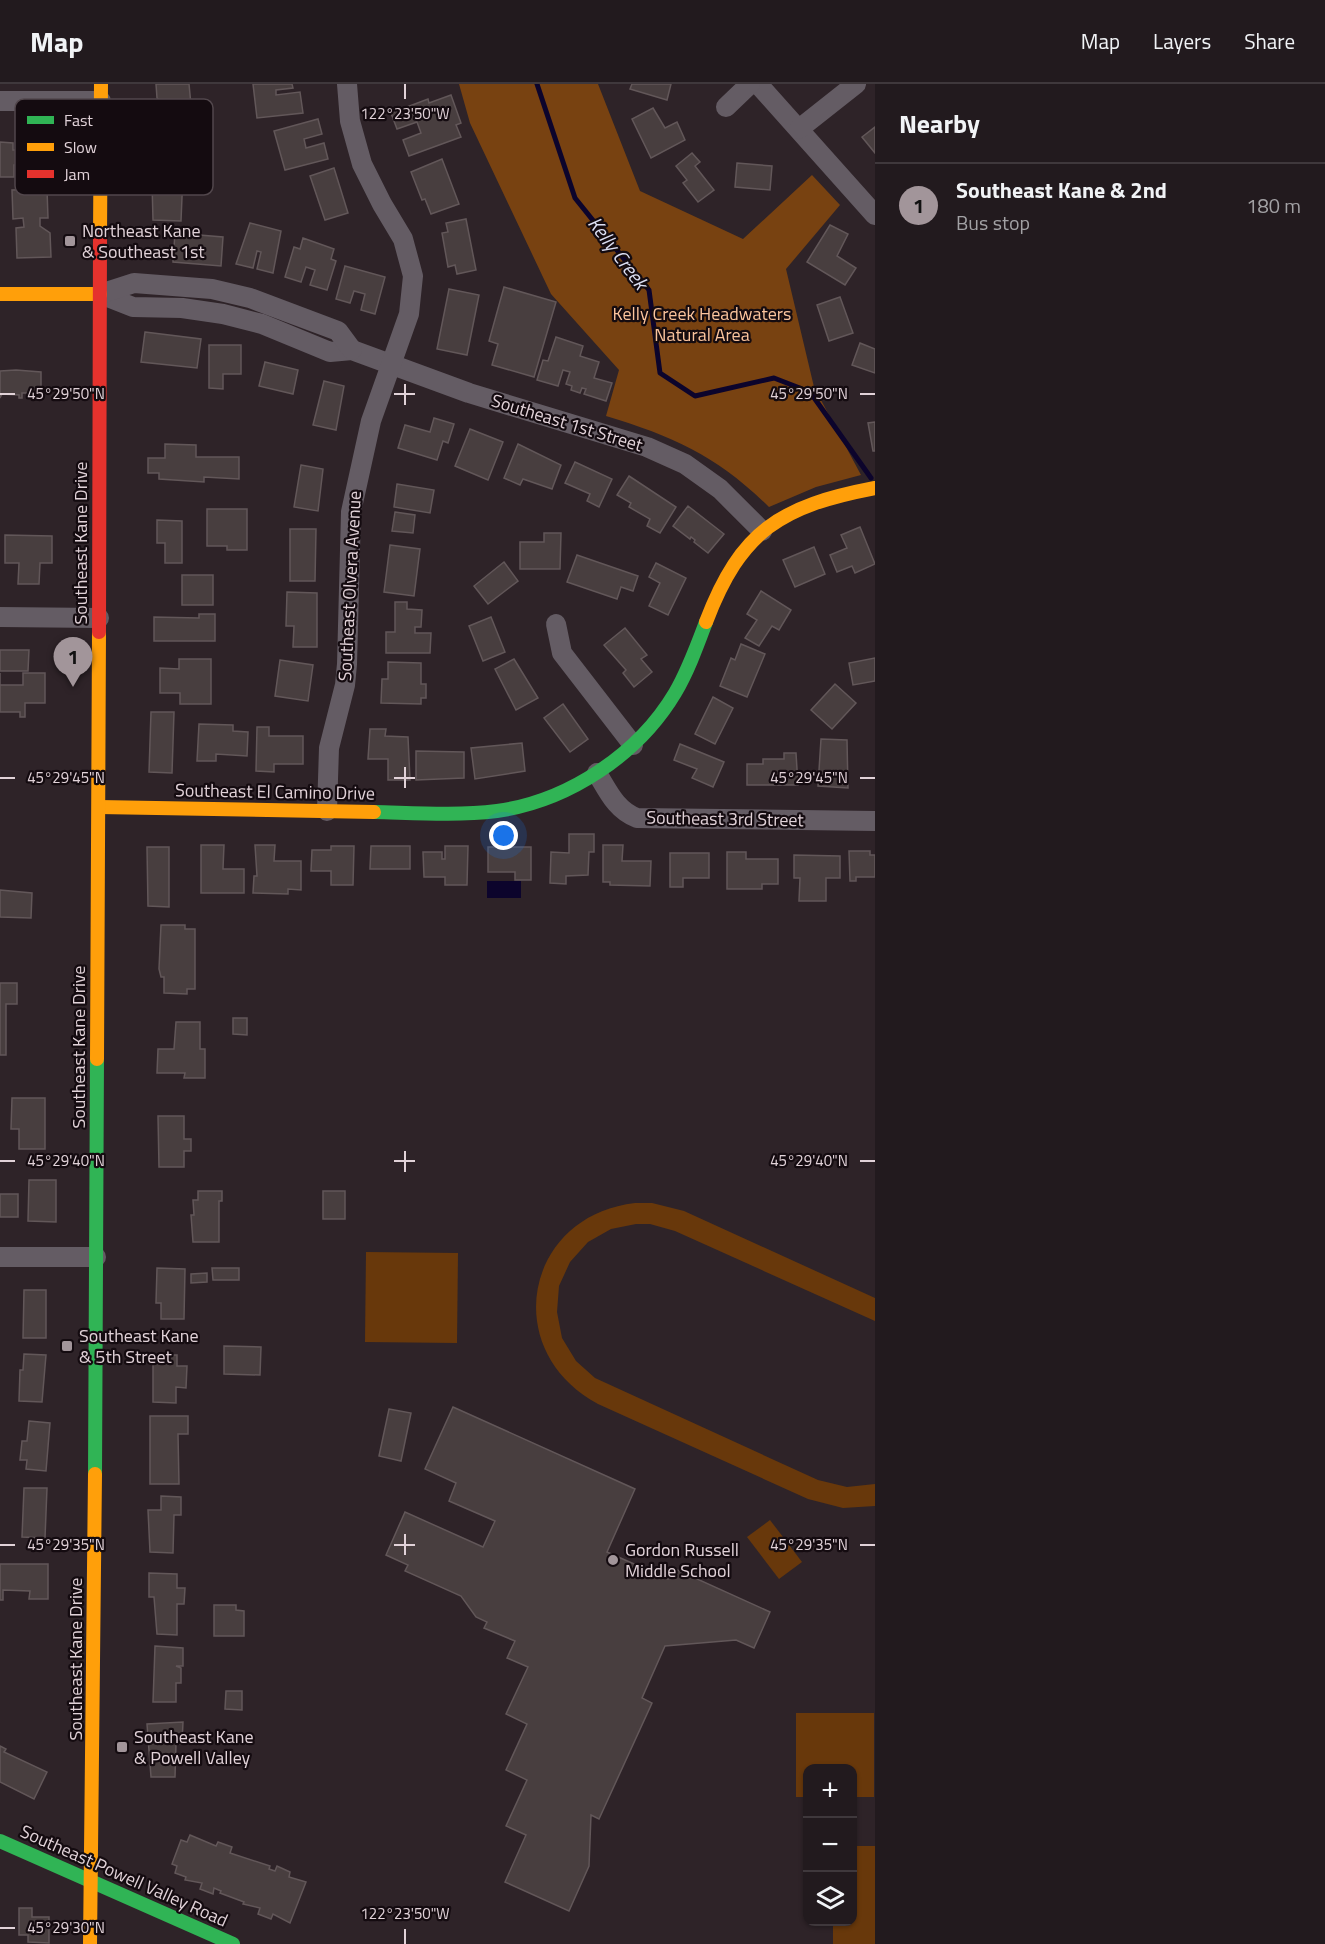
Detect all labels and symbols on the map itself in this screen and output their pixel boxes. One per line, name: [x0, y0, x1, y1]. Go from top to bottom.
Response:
legend: [15, 99, 213, 195]
text: 122°23'50"W: [360, 102, 450, 125]
text: Fast: [64, 108, 93, 132]
text: Slow: [64, 135, 97, 159]
text: Jam: [64, 162, 90, 186]
water label: Kelly Creek: [580, 209, 658, 298]
place label: Northeast Kane & Southeast 1st: [82, 217, 205, 265]
marker: Northeast Kane & Southeast 1st: [63, 234, 77, 248]
park label: Kelly Creek Headwaters Natural Area: [613, 300, 791, 348]
text: 45°29'50"N: [27, 382, 105, 405]
text: 45°29'50"N: [770, 382, 848, 405]
street label: Southeast 1st Street: [488, 387, 647, 459]
street label: Southeast Kane Drive: [67, 462, 94, 624]
street label: Southeast Olvera Avenue: [331, 490, 368, 682]
pin: 1: [54, 638, 92, 687]
text: 45°29'45"N: [27, 766, 105, 789]
text: 45°29'45"N: [770, 766, 848, 789]
street label: Southeast El Camino Drive: [175, 776, 375, 807]
street label: Southeast 3rd Street: [646, 804, 805, 833]
your location: [489, 821, 518, 850]
street label: Southeast Kane Drive: [65, 966, 92, 1128]
text: 45°29'40"N: [27, 1149, 105, 1172]
text: 45°29'40"N: [770, 1149, 848, 1172]
place label: Southeast Kane & 5th Street: [79, 1322, 199, 1370]
marker: Southeast Kane & 5th Street: [60, 1339, 74, 1353]
text: 45°29'35"N: [27, 1533, 105, 1556]
text: 45°29'35"N: [770, 1533, 848, 1556]
place label: Gordon Russell Middle School: [625, 1536, 739, 1584]
marker: Gordon Russell Middle School: [606, 1553, 620, 1567]
street label: Southeast Kane Drive: [62, 1578, 89, 1740]
place label: Southeast Kane & Powell Valley: [134, 1723, 254, 1771]
marker: Southeast Kane & Powell Valley: [115, 1740, 129, 1754]
street label: Southeast Powell Valley Road: [16, 1818, 232, 1934]
text: 122°23'50"W: [360, 1902, 450, 1925]
text: 45°29'30"N: [27, 1916, 105, 1939]

